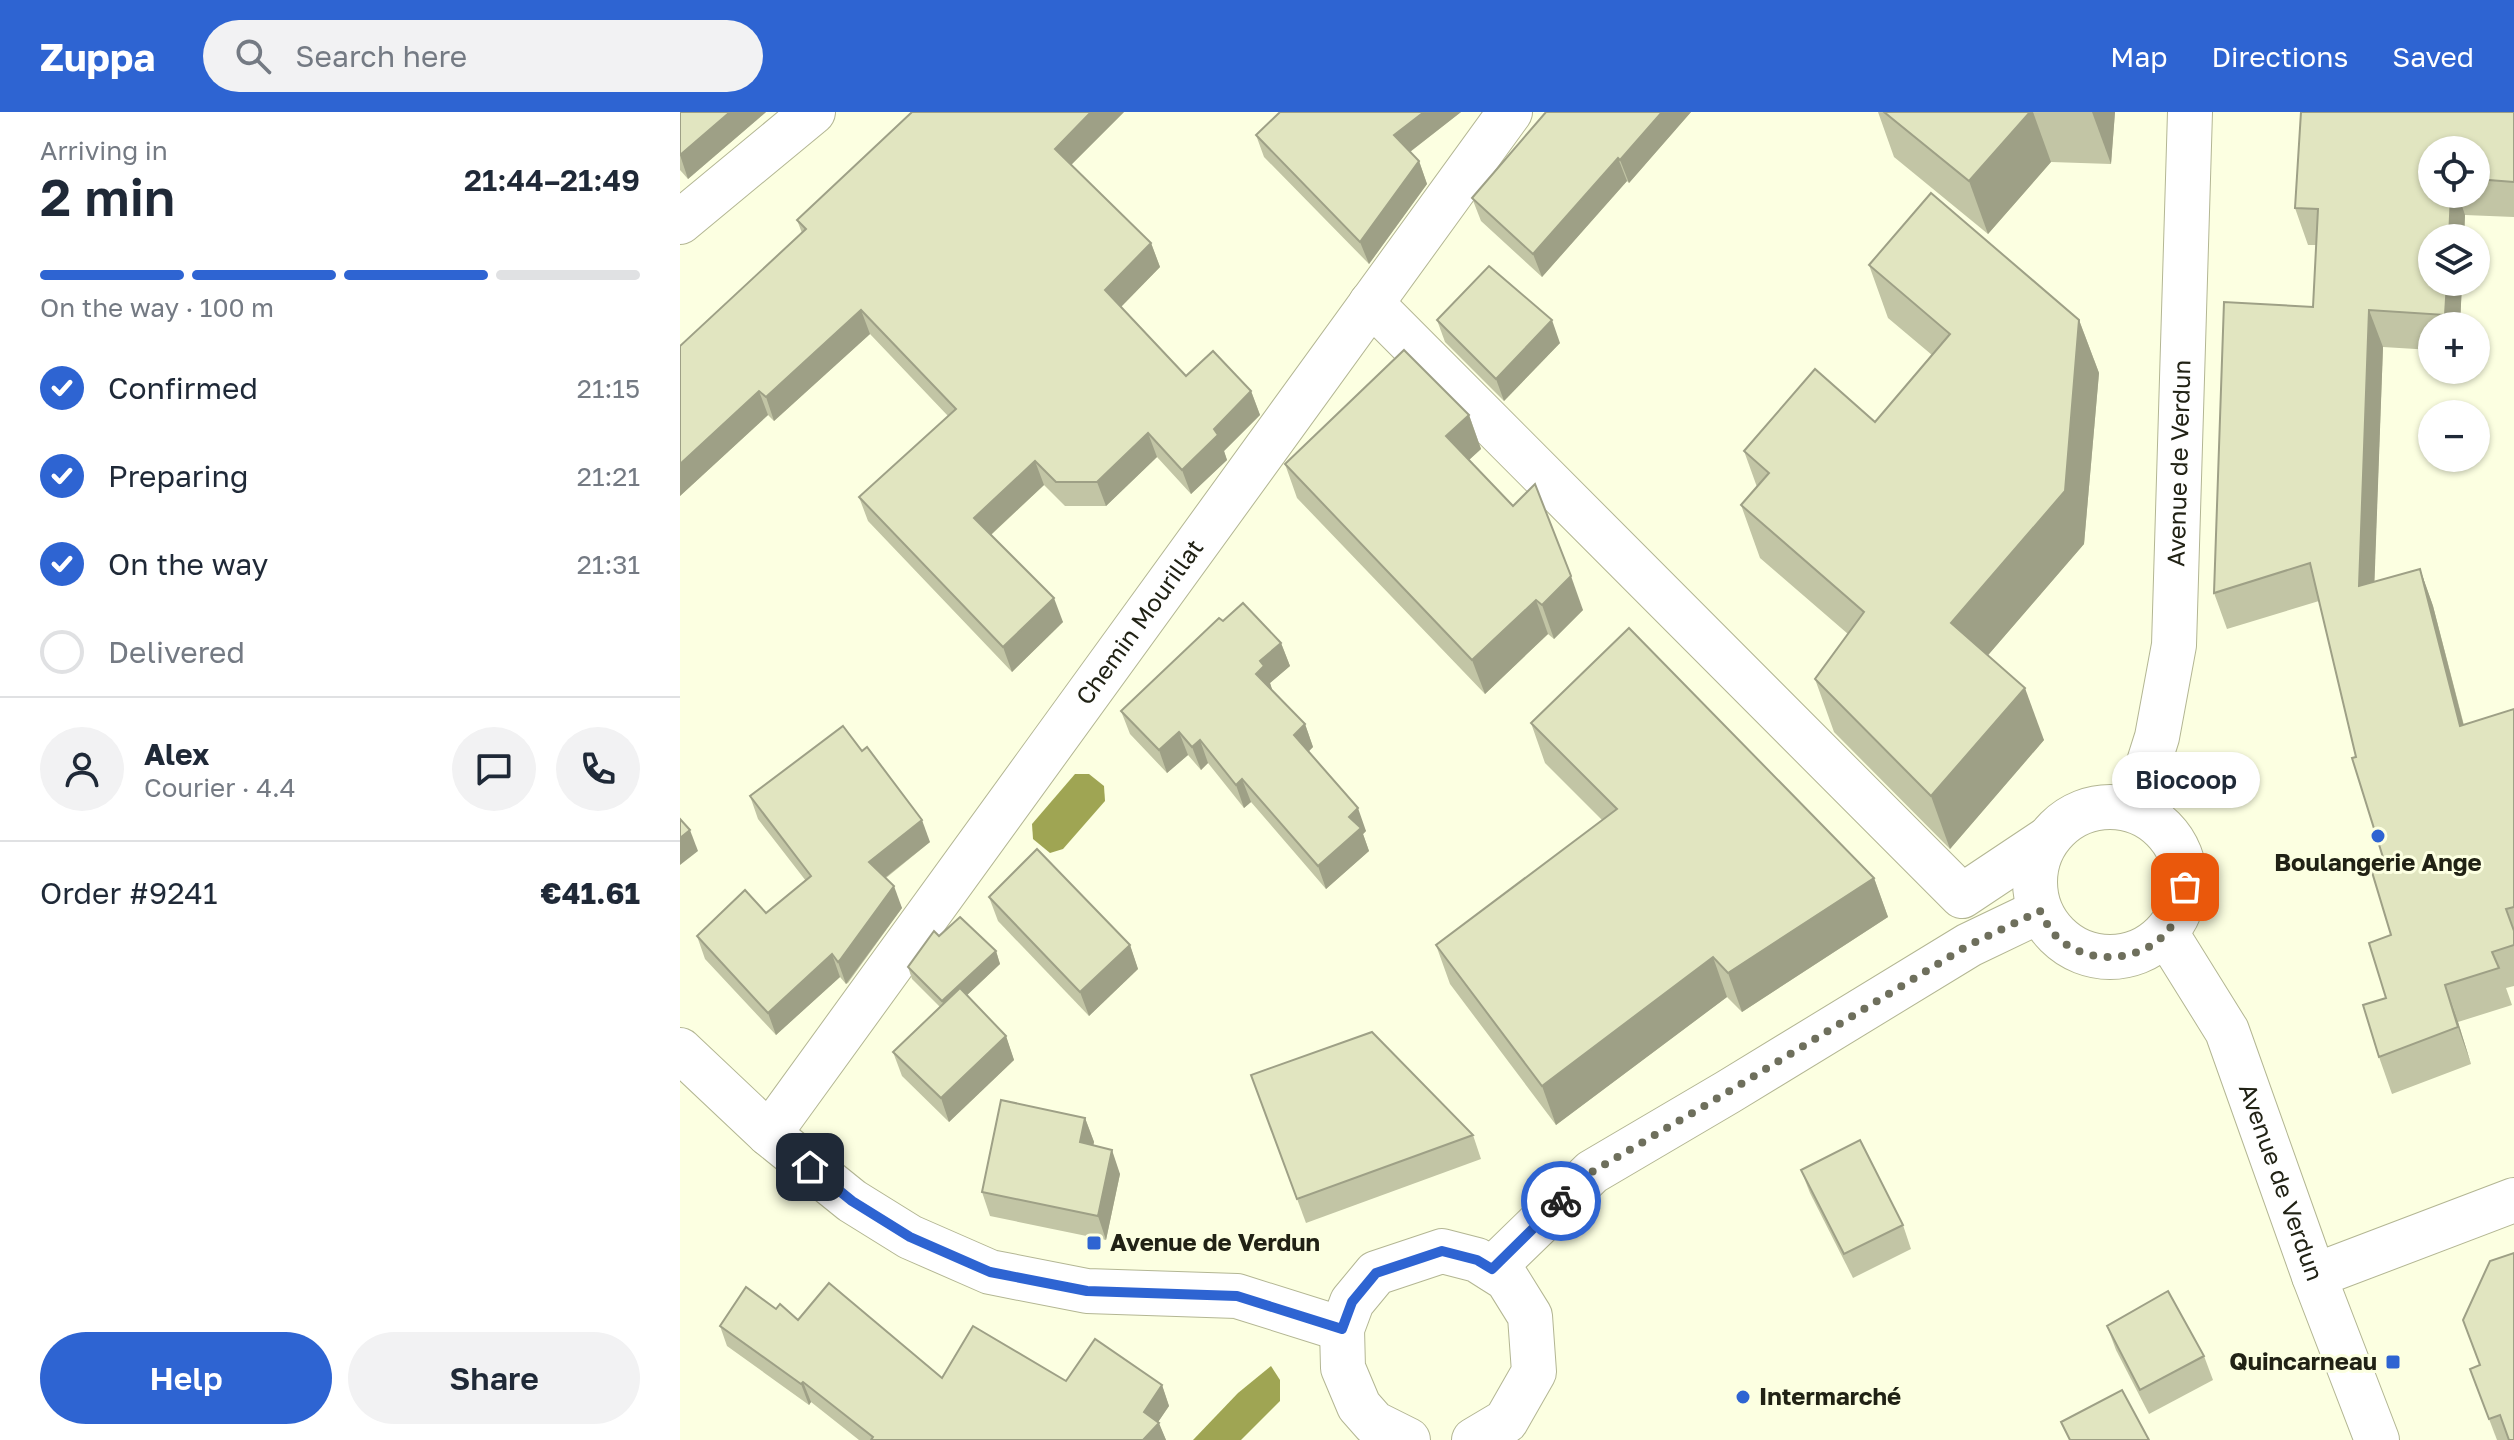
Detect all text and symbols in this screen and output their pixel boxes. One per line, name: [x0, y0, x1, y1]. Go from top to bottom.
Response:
search box: [203, 20, 763, 92]
text: Zuppa: [40, 34, 155, 79]
icon: search: [231, 34, 275, 78]
text: Search here: [295, 38, 467, 74]
text: Map: [2110, 40, 2167, 73]
text: Directions: [2211, 40, 2348, 73]
text: Saved: [2392, 40, 2474, 73]
text: Arriving in: [40, 135, 168, 166]
map controls: [2418, 136, 2490, 472]
button: locate: [2418, 136, 2490, 208]
text: 21:44–21:49: [464, 162, 640, 198]
text: 2 min: [40, 165, 175, 227]
button: layers: [2418, 224, 2490, 296]
text: On the way · 100 m: [40, 292, 274, 323]
button: +: [2418, 312, 2490, 384]
street label: Avenue de Verdun: [2160, 359, 2196, 567]
icon: check: [40, 366, 84, 410]
text: Confirmed: [108, 370, 258, 406]
text: 21:15: [577, 373, 640, 404]
button: −: [2418, 400, 2490, 472]
icon: check: [40, 454, 84, 498]
text: Preparing: [108, 458, 249, 494]
text: 21:21: [577, 461, 640, 492]
street label: Chemin Mourillat: [1069, 533, 1208, 710]
icon: check: [40, 542, 84, 586]
text: On the way: [108, 546, 268, 582]
text: 21:31: [577, 549, 640, 580]
text: Delivered: [108, 634, 245, 670]
button: person: [40, 727, 124, 811]
button: chat: [452, 727, 536, 811]
button: phone: [556, 727, 640, 811]
text: Alex: [144, 736, 209, 772]
callout: Biocoop: [2111, 751, 2259, 807]
text: Biocoop: [2135, 764, 2237, 795]
text: Courier · 4.4: [144, 772, 296, 803]
marker: Boulangerie Ange: [2369, 827, 2387, 845]
place label: Boulangerie Ange: [2274, 847, 2482, 876]
pin: [2151, 853, 2219, 921]
icon: bag: [2163, 865, 2207, 909]
text: Order #9241: [40, 875, 217, 911]
text: €41.61: [541, 875, 640, 911]
street label: Avenue de Verdun: [2234, 1079, 2330, 1284]
pin: [776, 1133, 844, 1201]
icon: home: [788, 1145, 832, 1189]
courier: [1521, 1161, 1601, 1241]
icon: bike: [1539, 1179, 1583, 1223]
place label: Avenue de Verdun: [1110, 1227, 1320, 1256]
marker: Avenue de Verdun: [1085, 1234, 1103, 1252]
button: Help: [40, 1332, 332, 1424]
button: Share: [348, 1332, 640, 1424]
place label: Quincarneau: [2229, 1346, 2377, 1375]
marker: Quincarneau: [2384, 1353, 2402, 1371]
place label: Intermarché: [1759, 1381, 1901, 1410]
marker: Intermarché: [1734, 1388, 1752, 1406]

